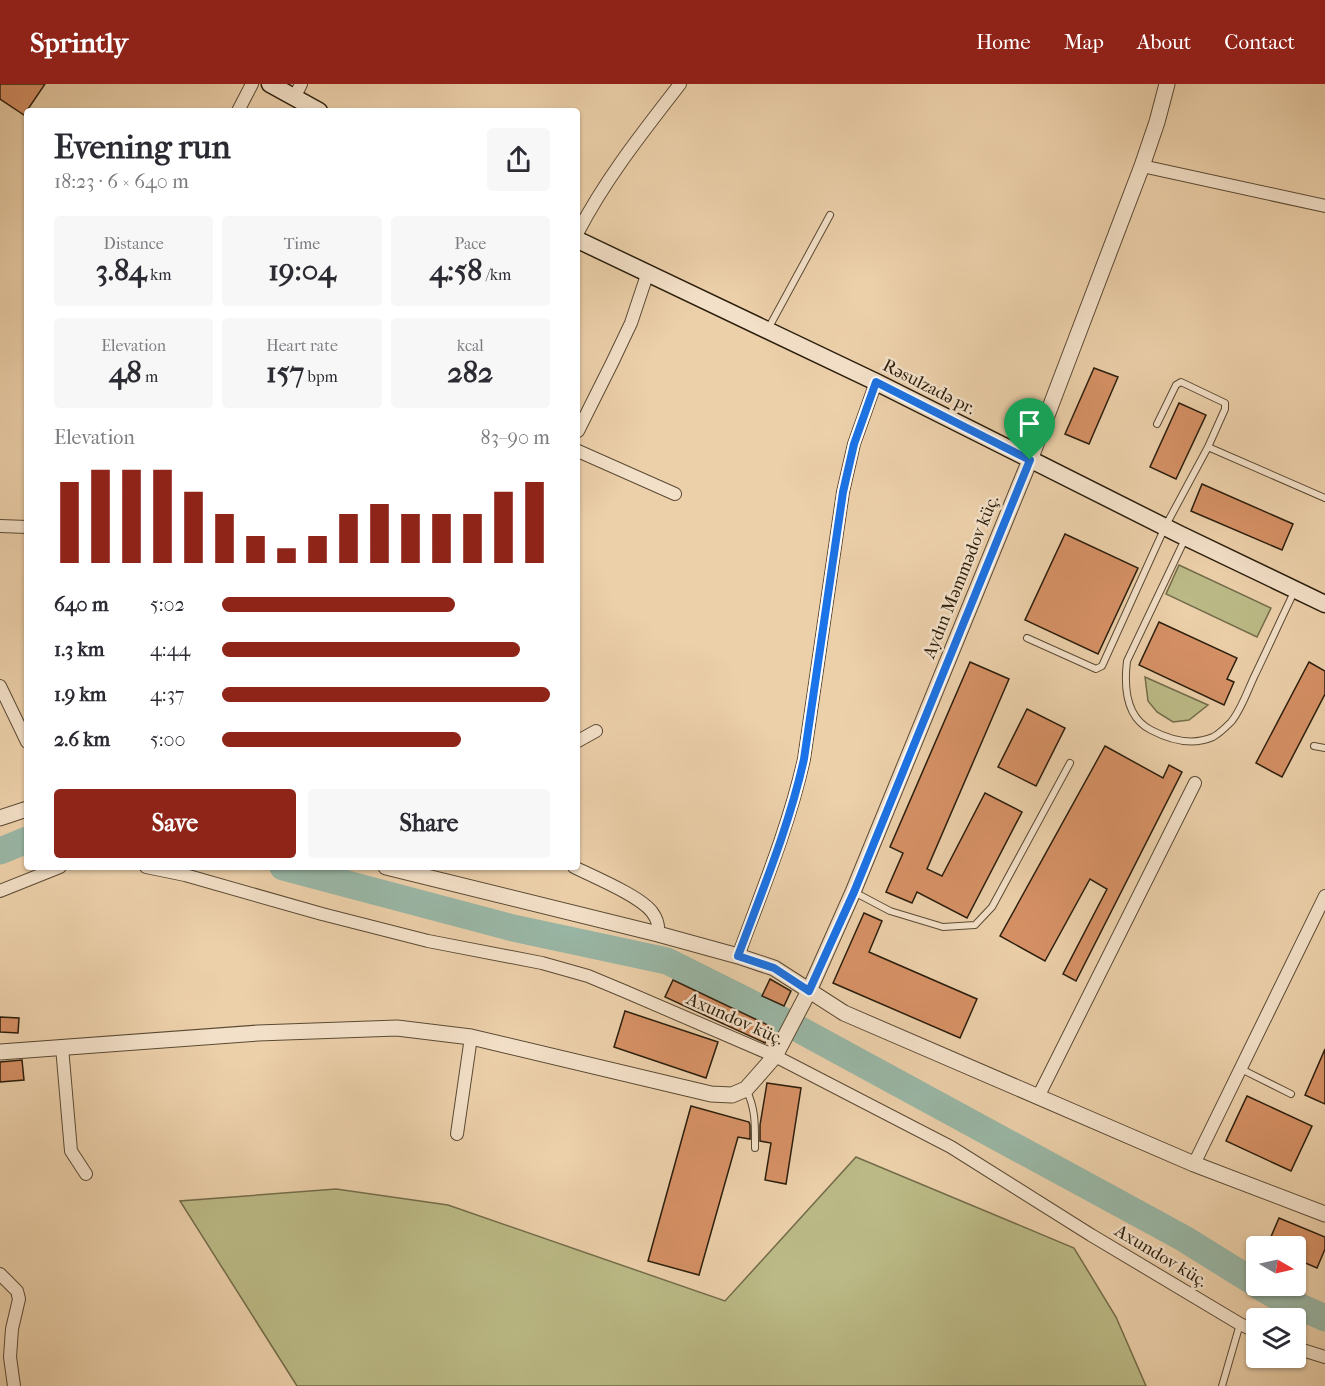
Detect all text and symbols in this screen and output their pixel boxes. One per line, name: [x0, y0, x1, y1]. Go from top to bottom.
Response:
text: Sprintly: [30, 26, 128, 59]
text: Home: [976, 30, 1031, 54]
text: Map: [1064, 30, 1104, 54]
text: About: [1137, 30, 1191, 54]
text: Contact: [1224, 30, 1295, 54]
text: Evening run: [54, 128, 231, 167]
button: share: [487, 128, 550, 191]
text: 18:23 · 6 × 640 m: [54, 170, 189, 193]
text: Distance: [104, 234, 164, 253]
text: Time: [284, 234, 320, 253]
text: Pace: [454, 234, 486, 253]
text: 3.84: [96, 253, 147, 288]
text: 19:04: [268, 253, 336, 288]
text: 4:58: [429, 253, 482, 288]
text: km: [147, 265, 172, 284]
text: /km: [482, 265, 511, 284]
text: Elevation: [101, 336, 166, 355]
text: Heart rate: [266, 336, 338, 355]
text: kcal: [457, 336, 484, 355]
text: 48: [109, 355, 142, 390]
text: 157: [266, 355, 304, 390]
text: 282: [447, 355, 493, 390]
street label: Rəsulzadə pr.: [879, 355, 979, 419]
text: m: [142, 367, 158, 386]
text: bpm: [304, 367, 338, 386]
pin: [1004, 398, 1055, 460]
icon: arrive: [1013, 407, 1046, 440]
text: Elevation: [54, 426, 135, 449]
text: 83–90 m: [481, 426, 550, 449]
street label: Aydın Məmmədov küç.: [918, 492, 1003, 663]
text: 640 m: [54, 593, 109, 616]
text: 5:02: [150, 593, 185, 616]
text: 1.3 km: [54, 638, 104, 661]
text: 4:44: [150, 638, 190, 661]
text: 1.9 km: [54, 683, 106, 706]
text: 4:37: [150, 683, 185, 706]
text: 2.6 km: [54, 728, 110, 751]
text: 5:00: [150, 728, 186, 751]
button: Save: [54, 789, 296, 858]
button: Share: [308, 789, 550, 858]
street label: Axundov küç.: [682, 988, 787, 1050]
street label: Axundov küç.: [1110, 1220, 1211, 1292]
north arrow: [1246, 1236, 1306, 1296]
map controls: [1246, 1236, 1306, 1368]
button: layers: [1246, 1308, 1306, 1368]

